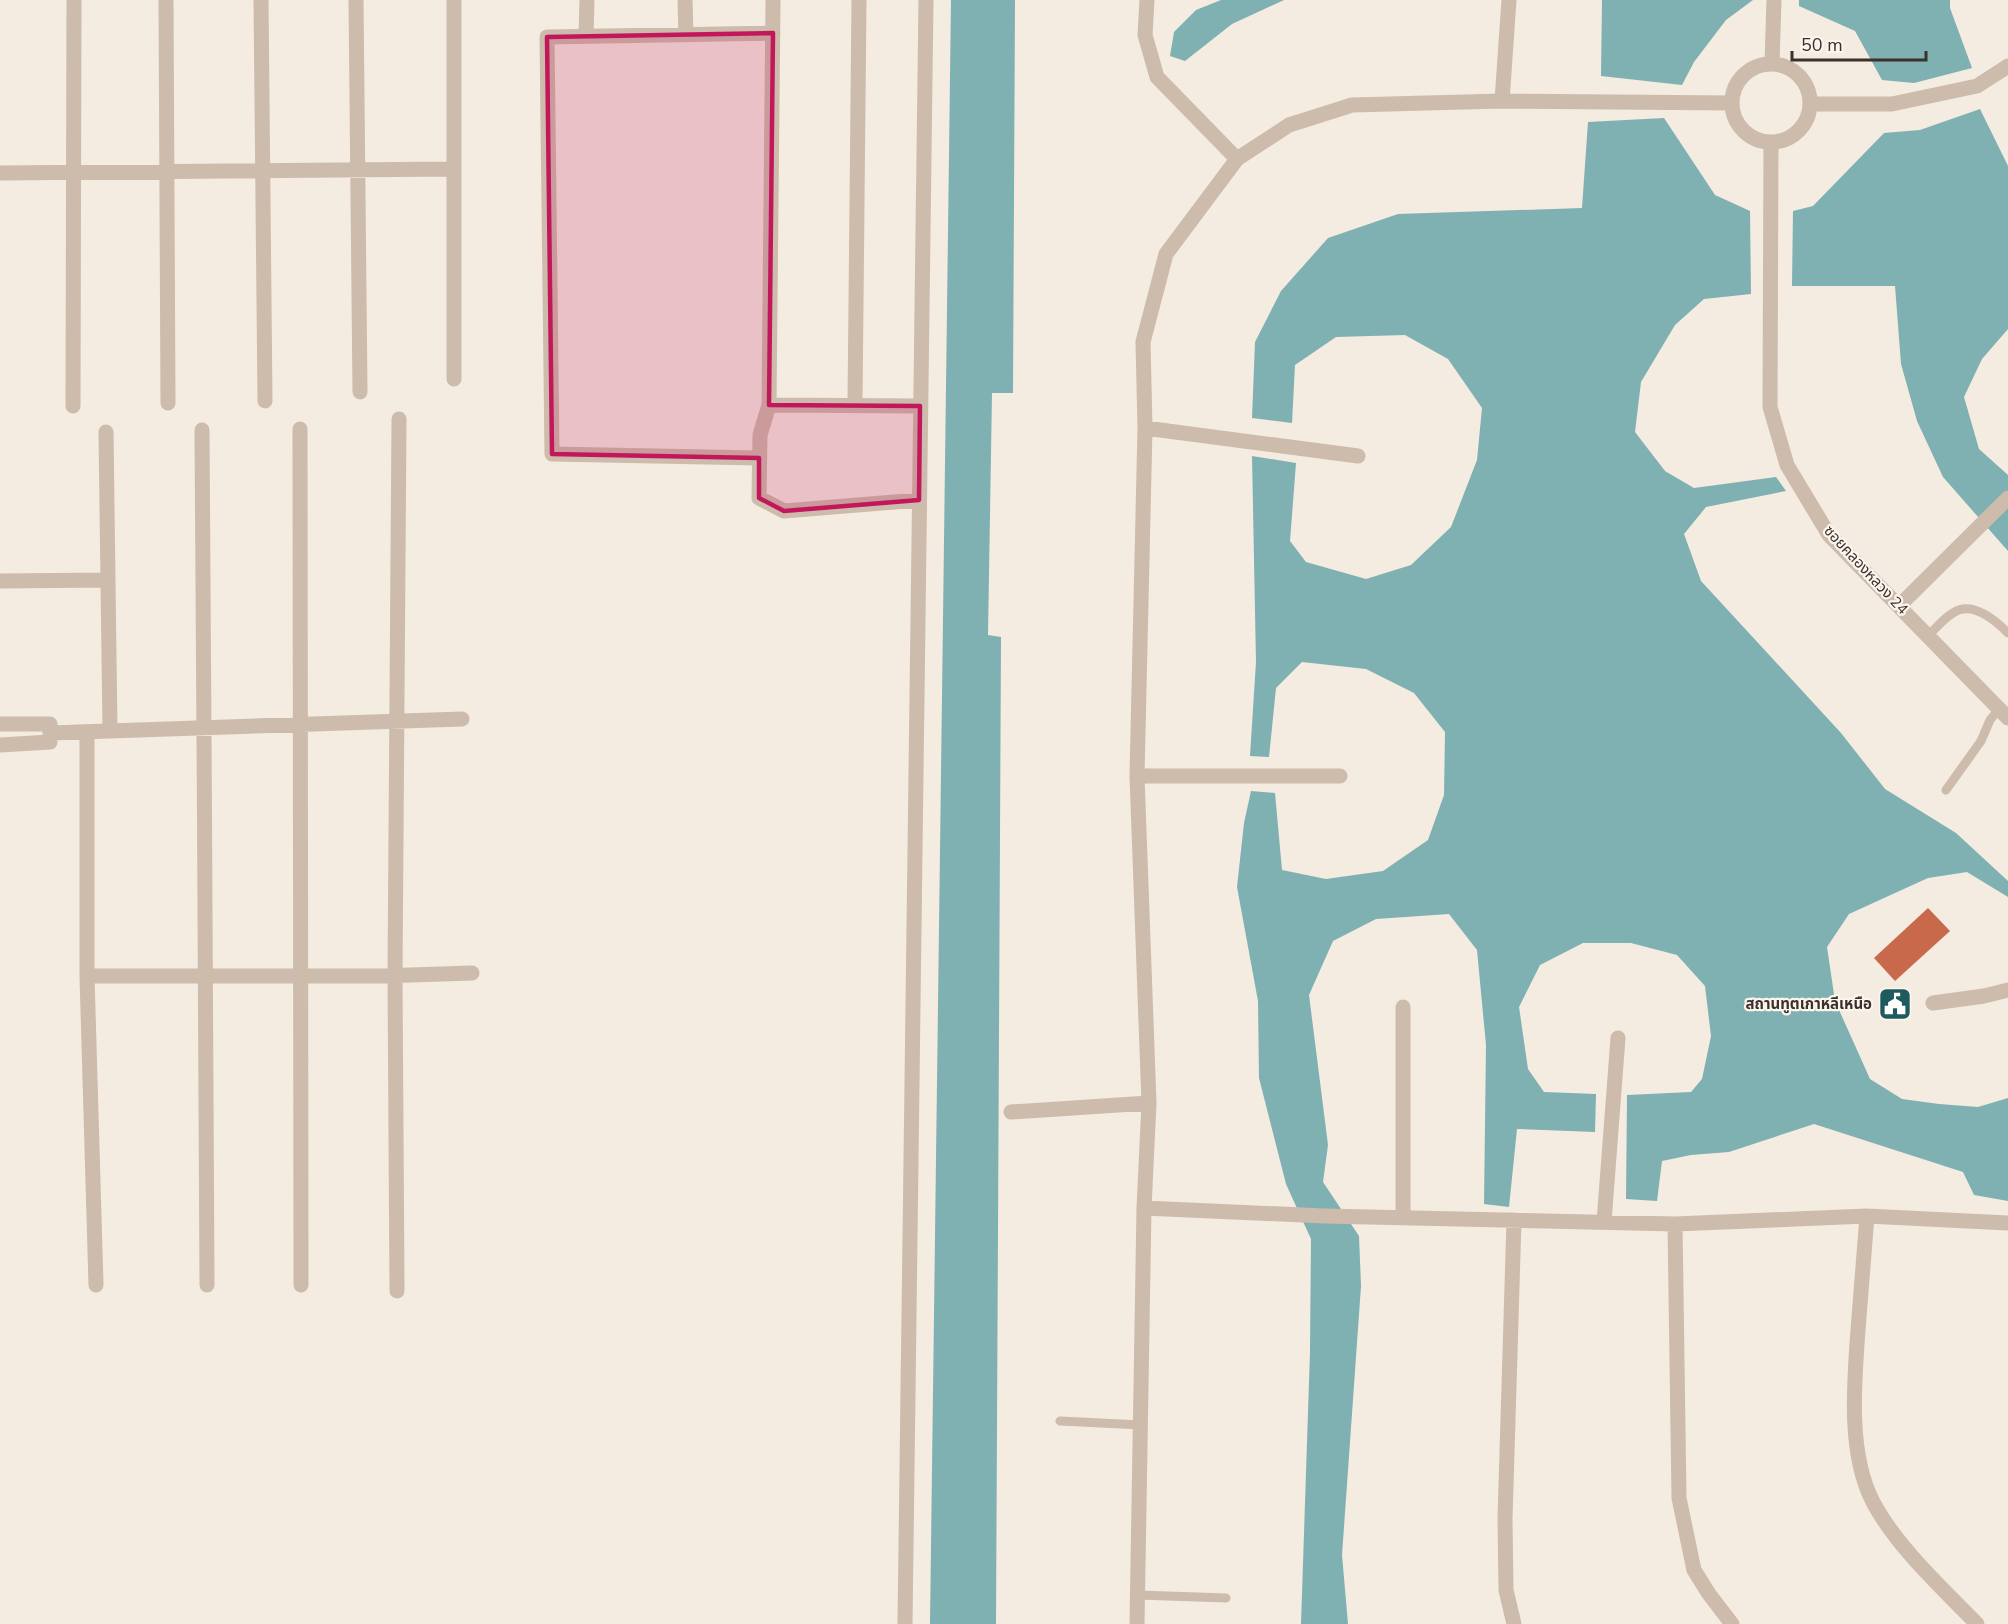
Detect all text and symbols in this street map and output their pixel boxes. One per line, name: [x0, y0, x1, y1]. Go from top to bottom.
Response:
scale bar: [1792, 24, 1926, 62]
text: 50 m: [1801, 33, 1843, 57]
street label: ซอยคลองหลวง 24: [1819, 521, 1913, 619]
public building icon: สถานทูตเกาหลีเหนือ: [1877, 986, 1913, 1022]
place label: สถานทูตเกาหลีเหนือ: [1746, 994, 1872, 1014]

